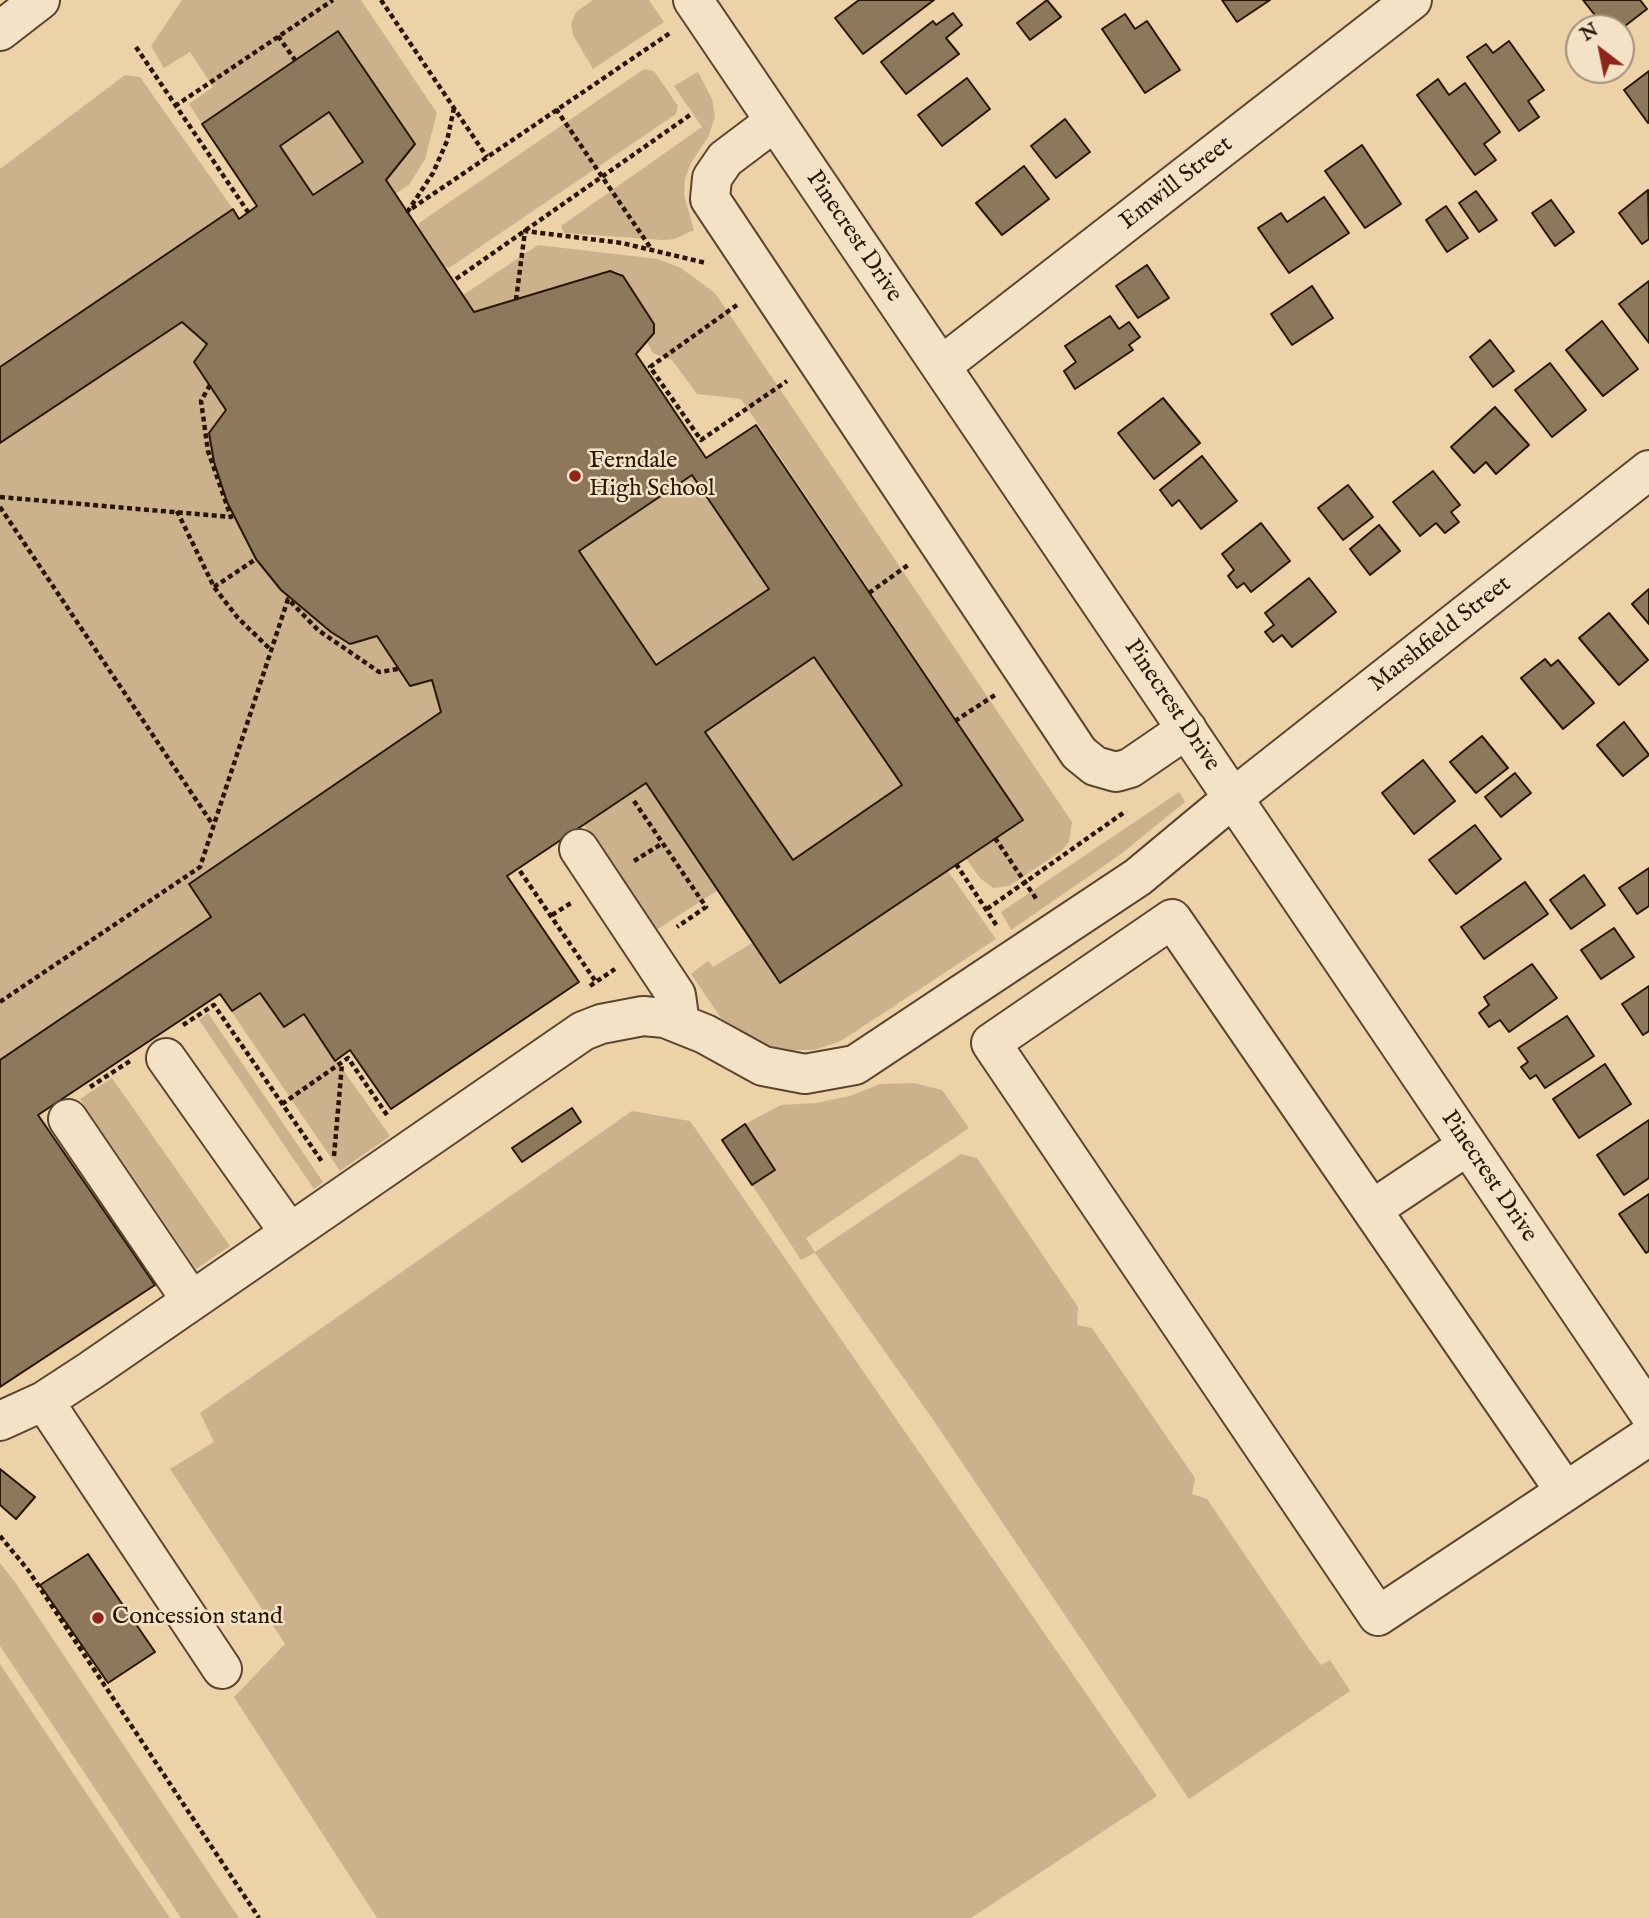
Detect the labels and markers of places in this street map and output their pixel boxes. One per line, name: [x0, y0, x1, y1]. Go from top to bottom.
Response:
place label: Ferndale High School: [589, 448, 715, 504]
marker: Ferndale High School: [567, 468, 583, 484]
place label: Concession stand: [112, 1604, 283, 1632]
marker: Concession stand: [90, 1610, 106, 1626]

